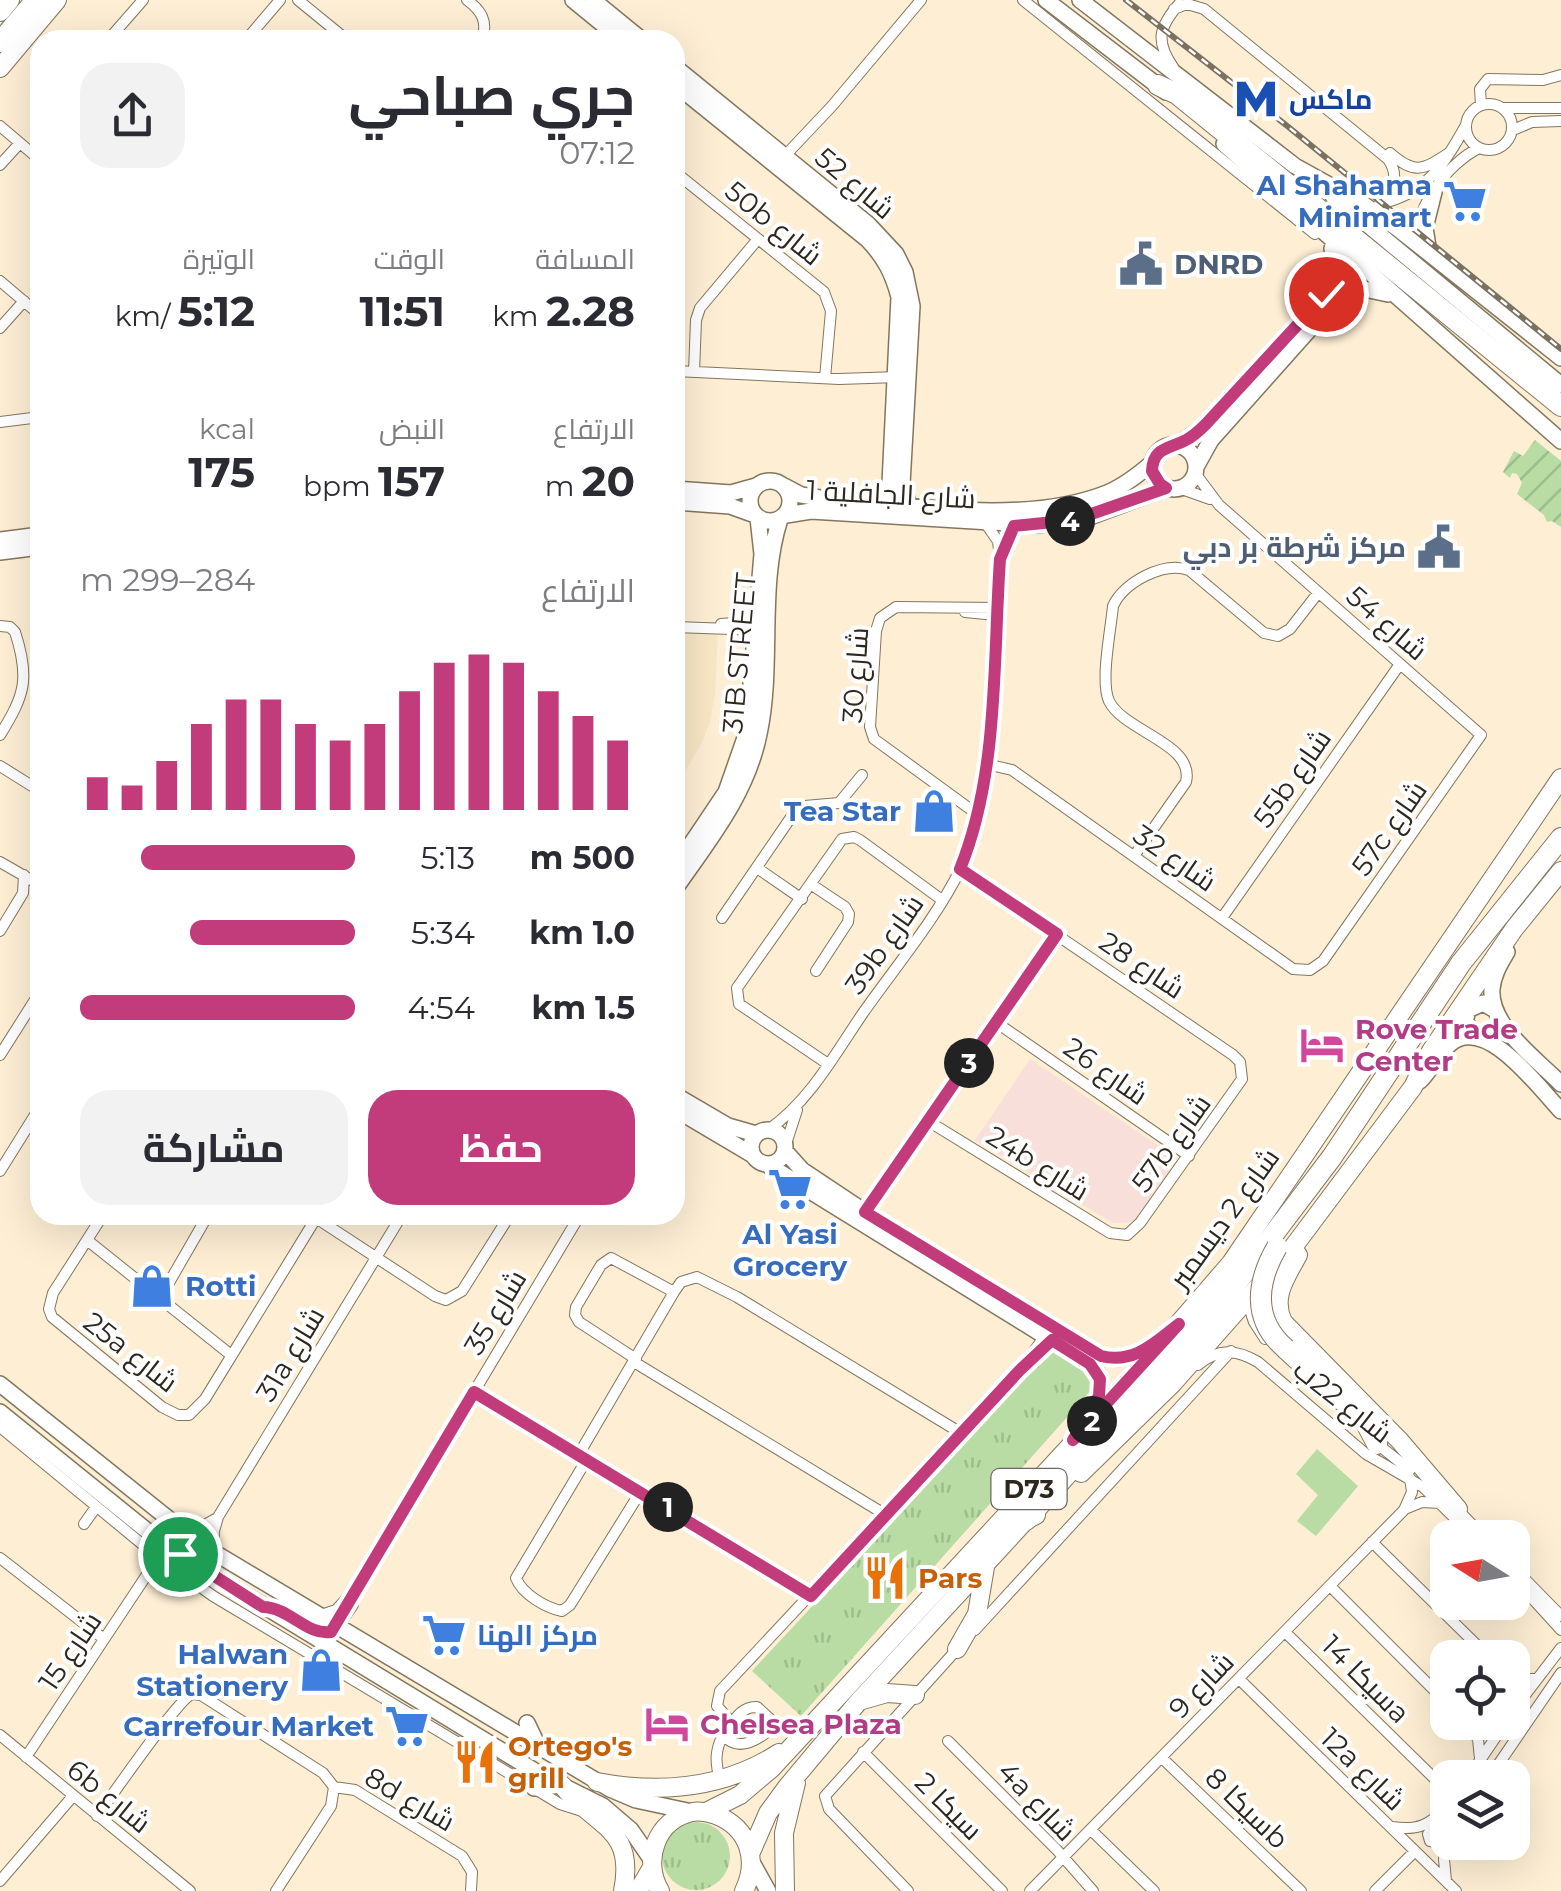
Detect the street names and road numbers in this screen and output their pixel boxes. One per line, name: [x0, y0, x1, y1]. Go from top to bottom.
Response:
street label: شارع 52: [807, 140, 902, 228]
street label: 50b شارع: [717, 174, 829, 274]
street label: شارع الجافلية 1: [805, 473, 976, 517]
street label: 31B STREET: [715, 571, 763, 735]
street label: شارع 54: [1338, 579, 1434, 669]
street label: شارع 30: [835, 626, 877, 724]
street label: 55b شارع: [1246, 722, 1340, 835]
street label: 57c شارع: [1344, 774, 1436, 883]
street label: شارع 32: [1126, 817, 1223, 900]
street label: 39b شارع: [838, 888, 932, 1001]
street label: شارع 28: [1092, 924, 1191, 1007]
street label: شارع 26: [1056, 1030, 1154, 1114]
street label: 57b شارع: [1124, 1087, 1219, 1200]
street label: 24b شارع: [979, 1118, 1095, 1209]
street label: شارع 2 ديسمبر: [1160, 1141, 1288, 1298]
street label: شارع 35: [456, 1263, 535, 1362]
street label: 31a شارع: [249, 1301, 333, 1408]
street label: 25a شارع: [76, 1305, 185, 1401]
street label: شارع 22ب: [1286, 1352, 1399, 1452]
road number: D73: [992, 1469, 1066, 1509]
street label: شارع 15: [31, 1605, 110, 1698]
street label: سيكا 14a: [1315, 1628, 1417, 1730]
street label: شارع 9: [1161, 1645, 1242, 1726]
street label: 12a شارع: [1312, 1721, 1412, 1819]
street label: 6b شارع: [59, 1752, 158, 1841]
street label: 4a شارع: [989, 1754, 1083, 1849]
street label: 8d شارع: [358, 1760, 461, 1840]
street label: سيكا 8b: [1198, 1760, 1296, 1856]
street label: سيكا 2: [908, 1765, 990, 1847]

